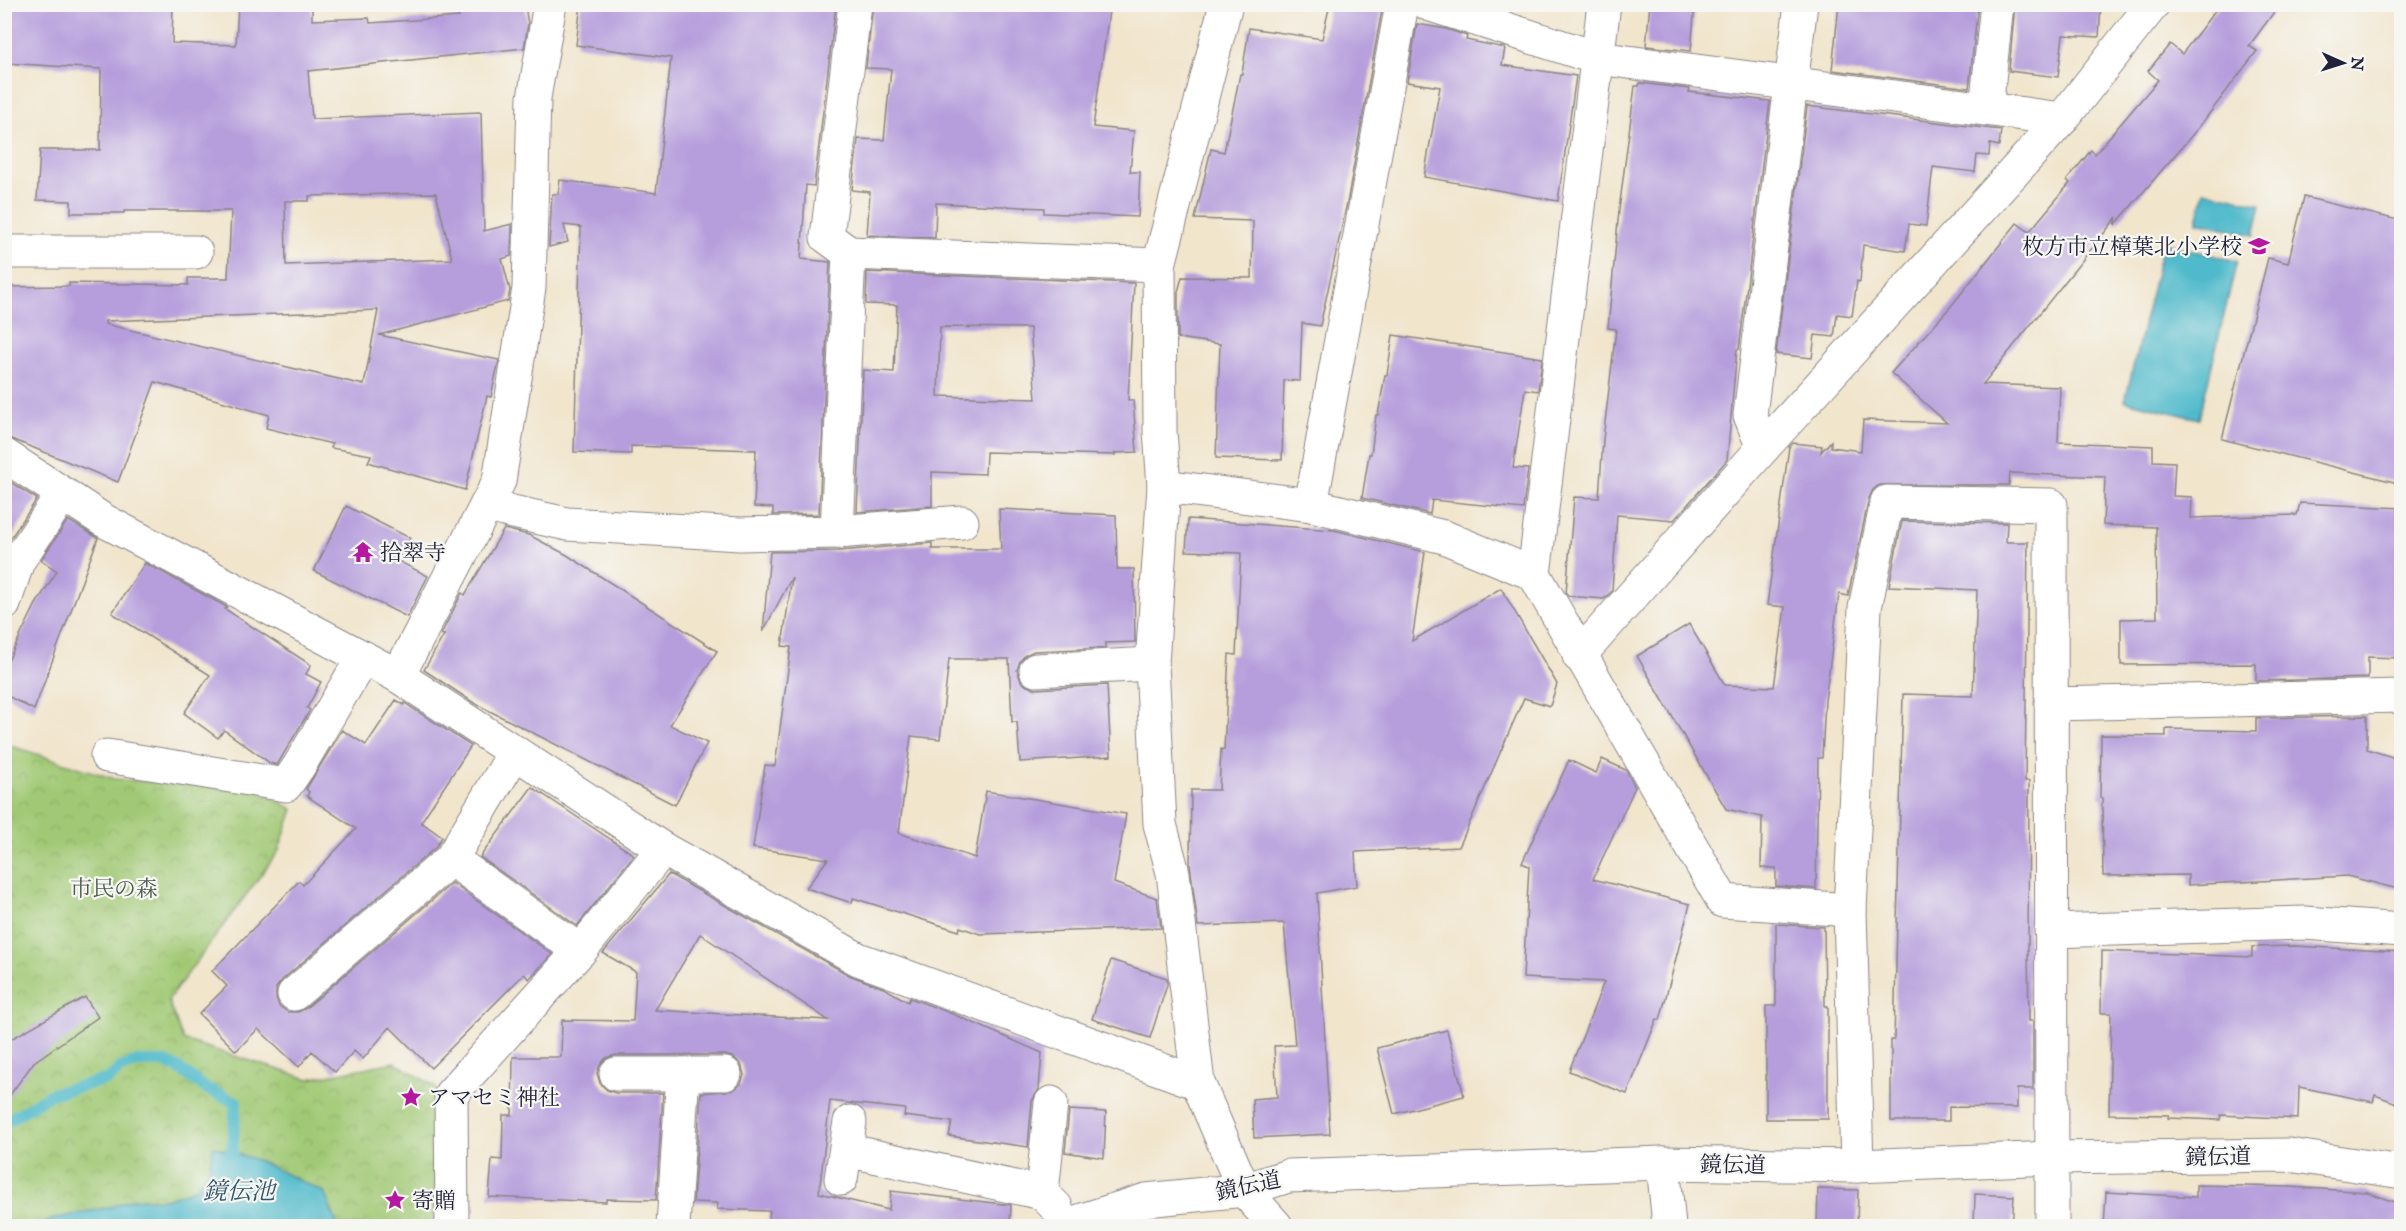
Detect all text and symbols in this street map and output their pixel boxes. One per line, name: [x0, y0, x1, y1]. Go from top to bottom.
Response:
north arrow: [2313, 33, 2373, 93]
text: N: [2346, 55, 2366, 71]
place label: 枚方市立樟葉北小学校: [2022, 234, 2242, 262]
school or university icon: 枚方市立樟葉北小学校: [2247, 234, 2271, 258]
temple icon: 拾翠寺: [351, 540, 375, 564]
place label: 拾翠寺: [380, 540, 446, 568]
park label: 市民の森: [70, 876, 158, 904]
place icon: アマセミ神社: [399, 1085, 423, 1109]
place label: アマセミ神社: [428, 1085, 560, 1113]
street label: 鏡伝道: [2185, 1143, 2251, 1173]
street label: 鏡伝道: [1700, 1151, 1766, 1181]
street label: 鏡伝道: [1213, 1166, 1284, 1208]
water label: 鏡伝池: [203, 1177, 278, 1208]
place icon: 寄贈: [383, 1188, 407, 1212]
place label: 寄贈: [412, 1188, 456, 1216]

